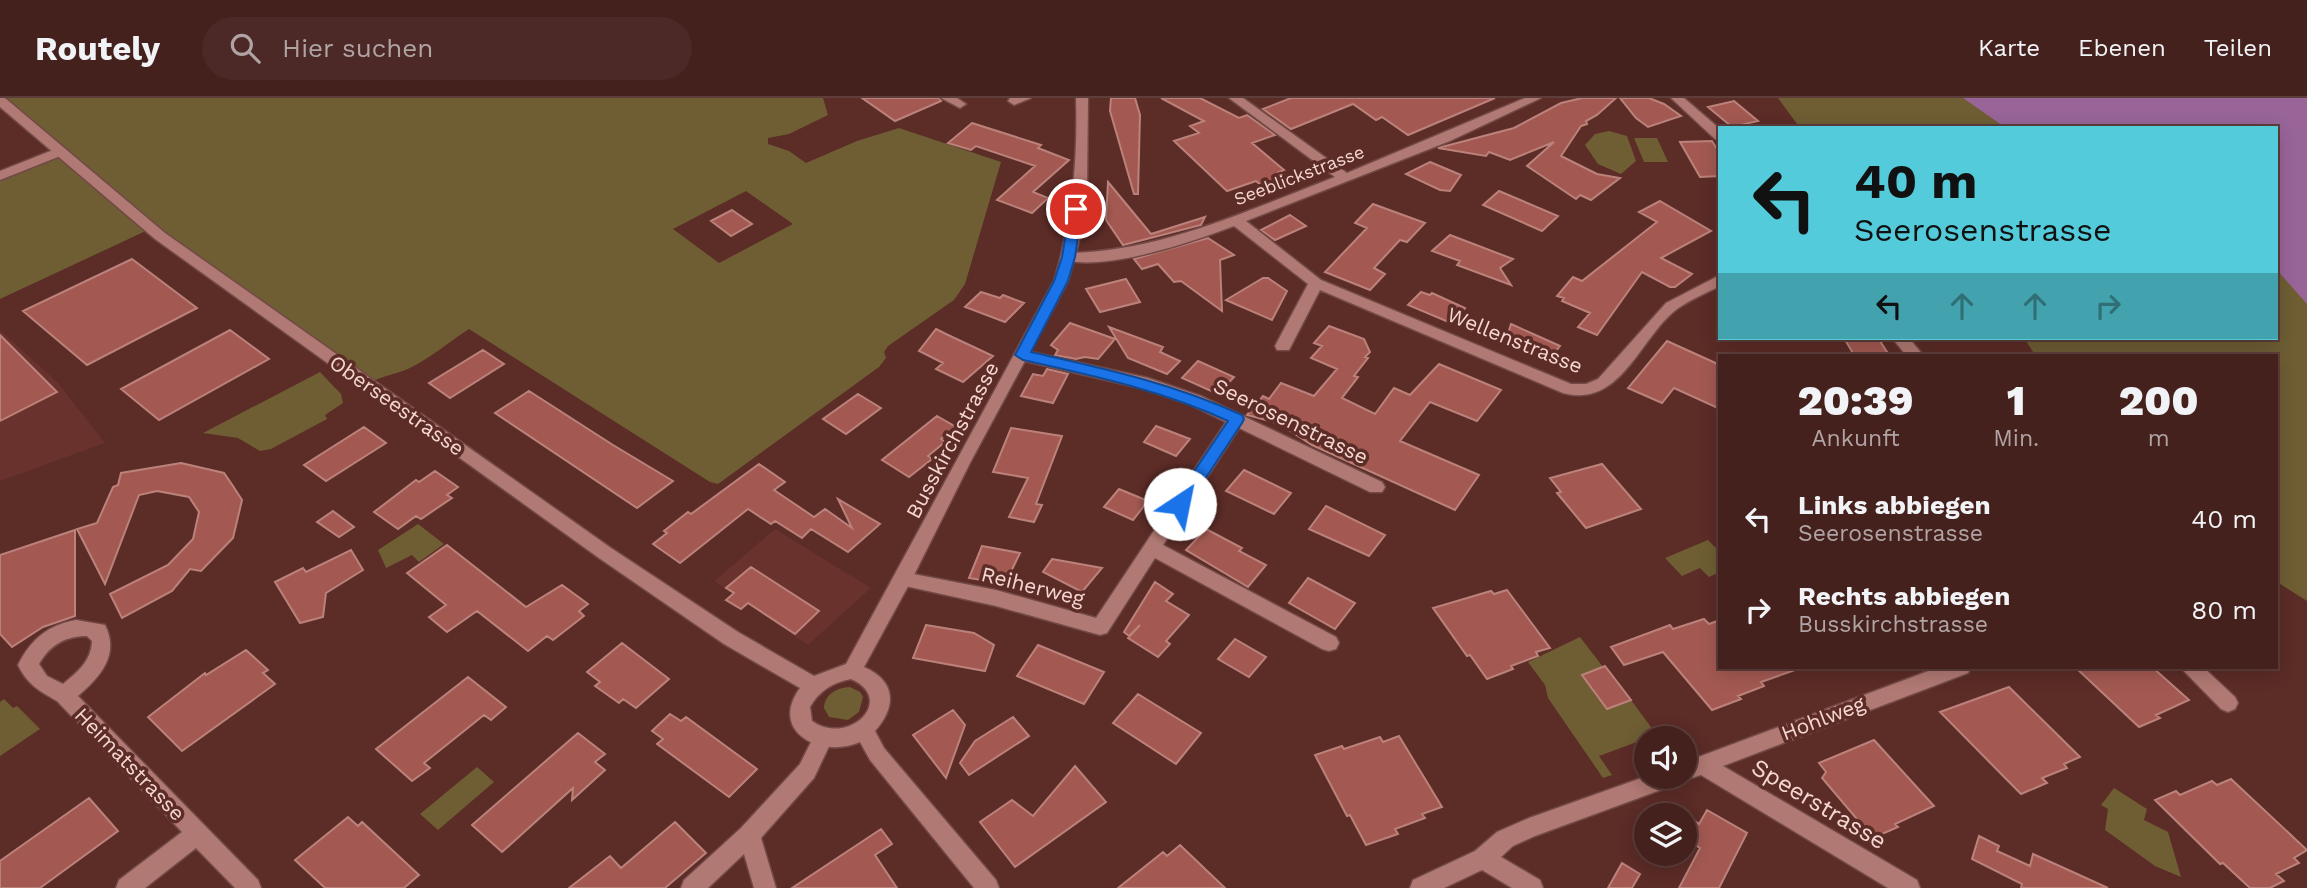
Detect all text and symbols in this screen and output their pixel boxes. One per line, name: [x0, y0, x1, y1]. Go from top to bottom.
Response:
search box: [202, 17, 692, 80]
text: Routely: [35, 29, 160, 68]
icon: search: [226, 29, 264, 67]
text: Hier suchen: [282, 33, 433, 63]
text: Karte: [1978, 34, 2040, 62]
text: Ebenen: [2078, 34, 2166, 62]
text: Teilen: [2204, 34, 2272, 62]
street label: Seeblickstrasse: [1231, 141, 1367, 209]
text: 40 m: [1854, 152, 1977, 210]
icon: left: [1739, 154, 1830, 245]
pin: [1046, 179, 1106, 239]
icon: arrive: [1057, 190, 1095, 228]
text: Seerosenstrasse: [1854, 211, 2112, 249]
icon: left: [1870, 287, 1908, 325]
icon: ahead: [1943, 287, 1981, 325]
icon: ahead: [2016, 287, 2054, 325]
icon: right: [2089, 287, 2127, 325]
street label: Wellenstrasse: [1444, 301, 1586, 379]
street label: Oberseestrasse: [325, 349, 469, 461]
street label: Busskirchstrasse: [900, 358, 1004, 522]
street label: Seerosenstrasse: [1210, 373, 1372, 469]
text: 20:39: [1797, 376, 1914, 425]
text: 1: [2007, 376, 2026, 425]
text: 200: [2119, 376, 2199, 425]
text: Ankunft: [1811, 425, 1900, 452]
text: Min.: [1993, 425, 2039, 452]
text: m: [2148, 425, 2170, 452]
position arrow: [1143, 467, 1217, 541]
text: Links abbiegen: [1798, 490, 1991, 520]
icon: left: [1739, 500, 1777, 538]
text: 40 m: [2191, 504, 2257, 534]
text: Seerosenstrasse: [1798, 520, 1983, 547]
street label: Reiherweg: [979, 561, 1088, 611]
text: Rechts abbiegen: [1798, 581, 2010, 611]
icon: right: [1739, 591, 1777, 629]
text: 80 m: [2191, 595, 2257, 625]
text: Busskirchstrasse: [1798, 611, 1988, 638]
street label: Hohlweg: [1778, 690, 1869, 745]
street label: Heimatstrasse: [70, 702, 190, 826]
map controls: [1634, 726, 1697, 866]
button: sound: [1634, 726, 1697, 789]
street label: Speerstrasse: [1747, 753, 1891, 855]
button: layers: [1634, 803, 1697, 866]

